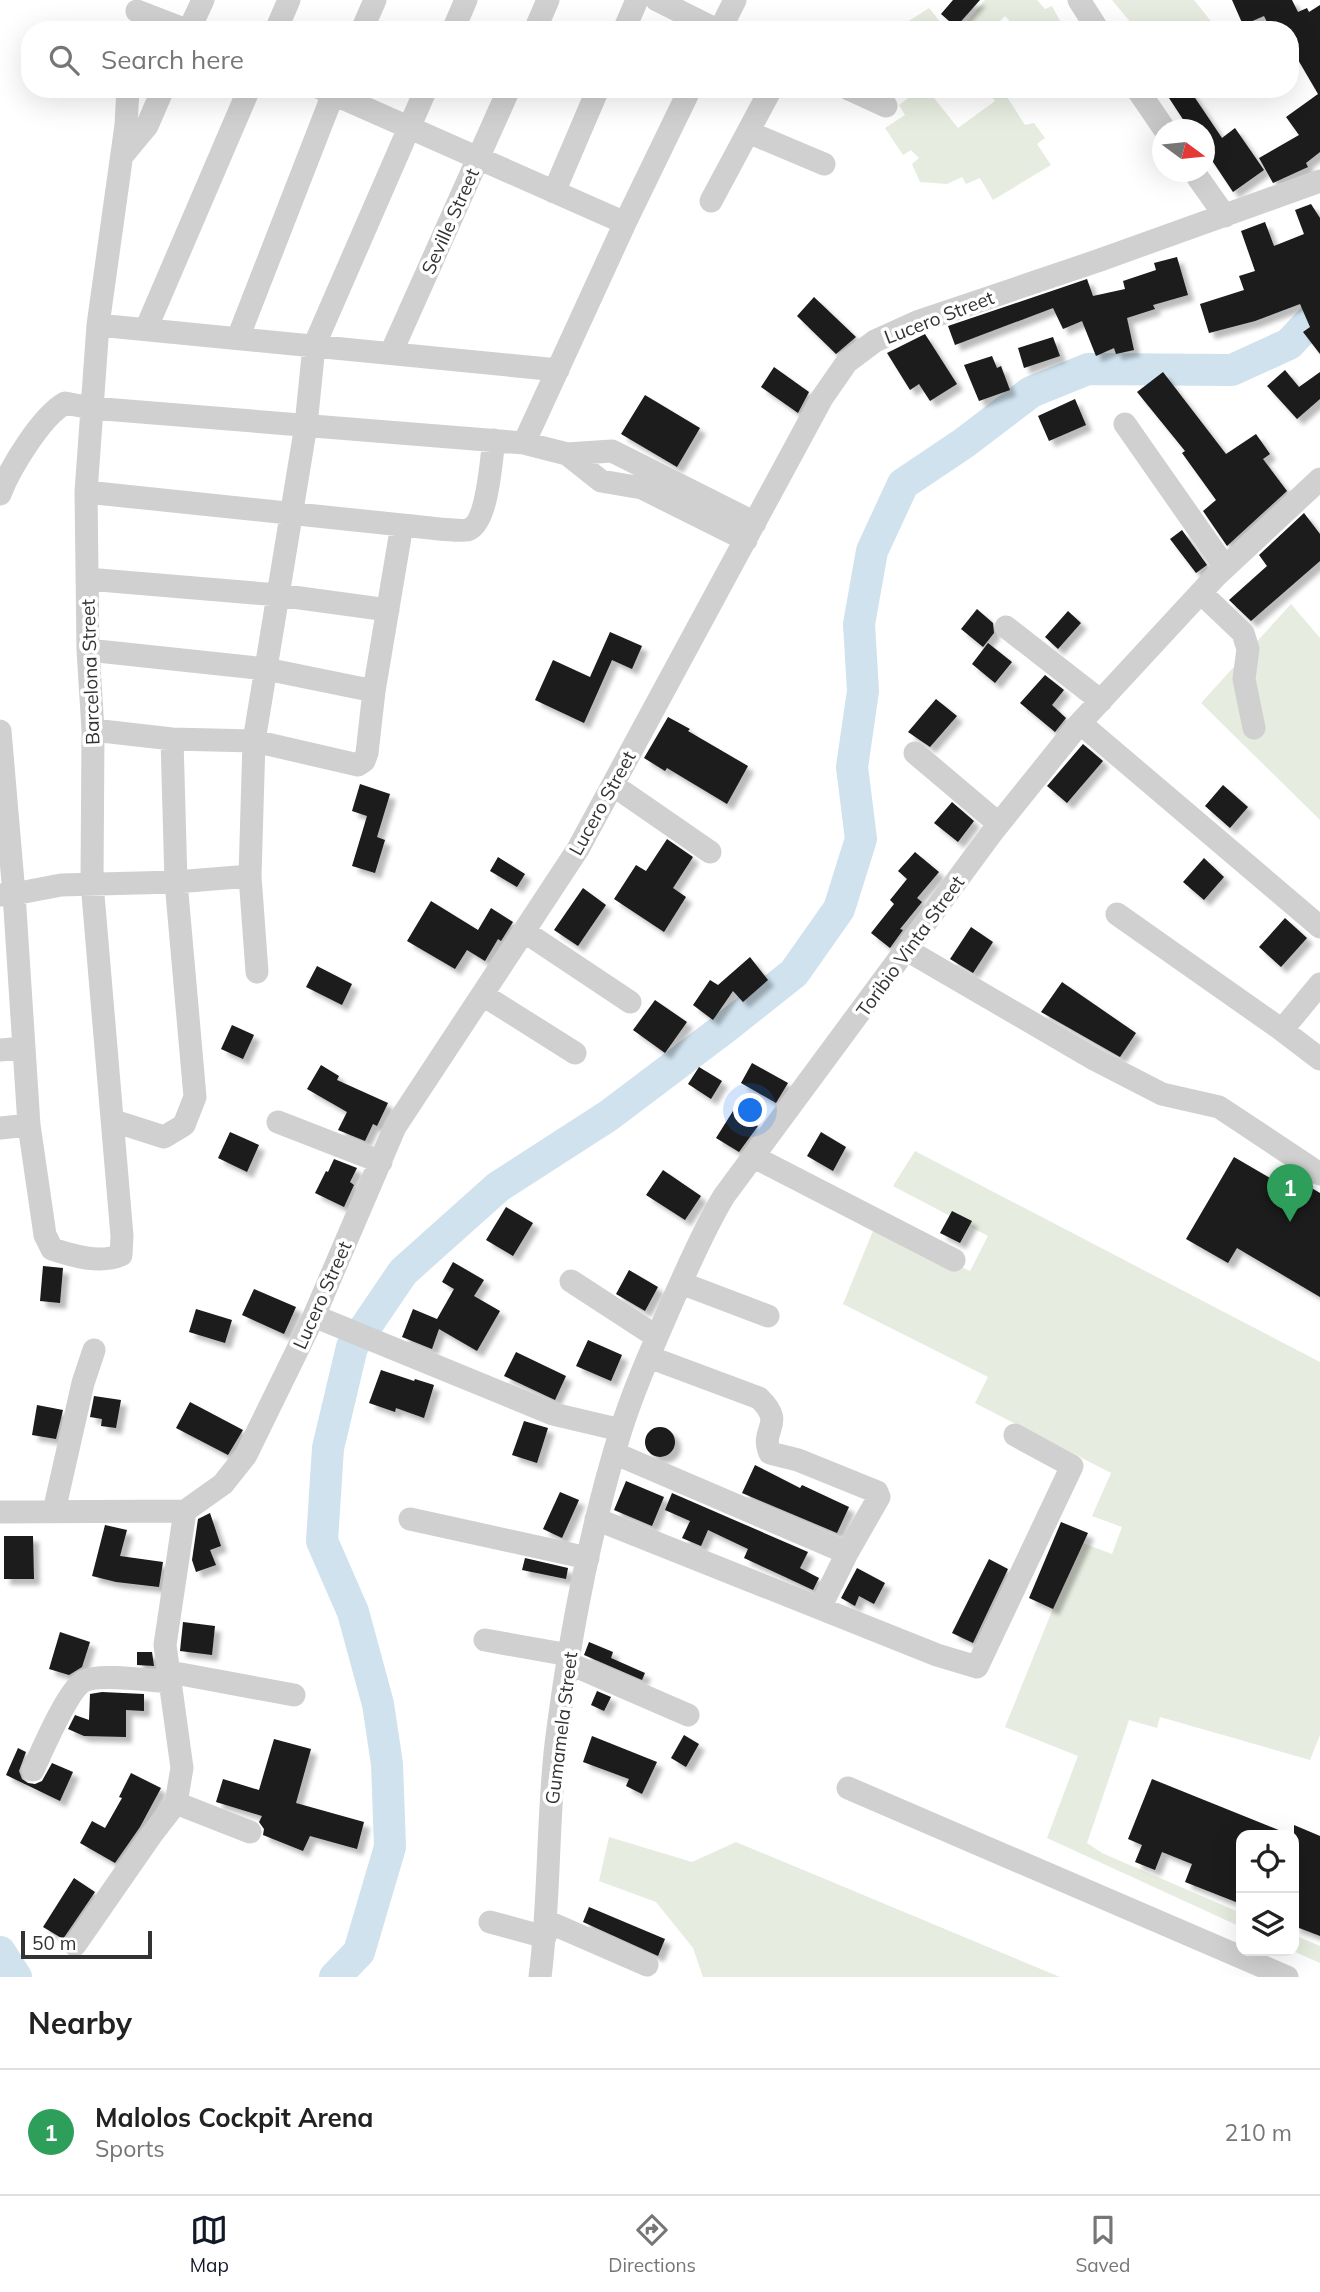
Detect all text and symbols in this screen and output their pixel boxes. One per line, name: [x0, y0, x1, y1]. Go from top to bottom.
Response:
search box: [21, 21, 1299, 98]
icon: search: [45, 41, 83, 79]
text: Search here: [101, 43, 244, 76]
north arrow: [1152, 119, 1215, 182]
street label: Seville Street: [416, 164, 484, 278]
street label: Lucero Street: [881, 285, 998, 349]
street label: Barcelona Street: [75, 598, 105, 745]
street label: Lucero Street: [563, 746, 641, 859]
street label: Toribio Vinta Street: [851, 871, 969, 1021]
your location: [733, 1093, 767, 1127]
pin: 1: [1267, 1164, 1313, 1222]
street label: Lucero Street: [287, 1237, 357, 1353]
street label: Gumamela Street: [540, 1650, 582, 1806]
map controls: [1236, 1830, 1299, 1956]
button: locate: [1236, 1830, 1299, 1893]
button: layers: [1236, 1893, 1299, 1956]
scale bar: [21, 1928, 152, 1960]
text: 50 m: [32, 1931, 76, 1955]
text: Nearby: [28, 2004, 132, 2042]
text: Malolos Cockpit Arena: [95, 2101, 373, 2134]
text: 1: [44, 2118, 58, 2147]
text: 210 m: [1224, 2118, 1292, 2147]
text: Sports: [95, 2134, 165, 2163]
tab: Map: [190, 2211, 229, 2277]
tab: Directions: [608, 2211, 696, 2277]
tab: Saved: [1075, 2211, 1130, 2277]

